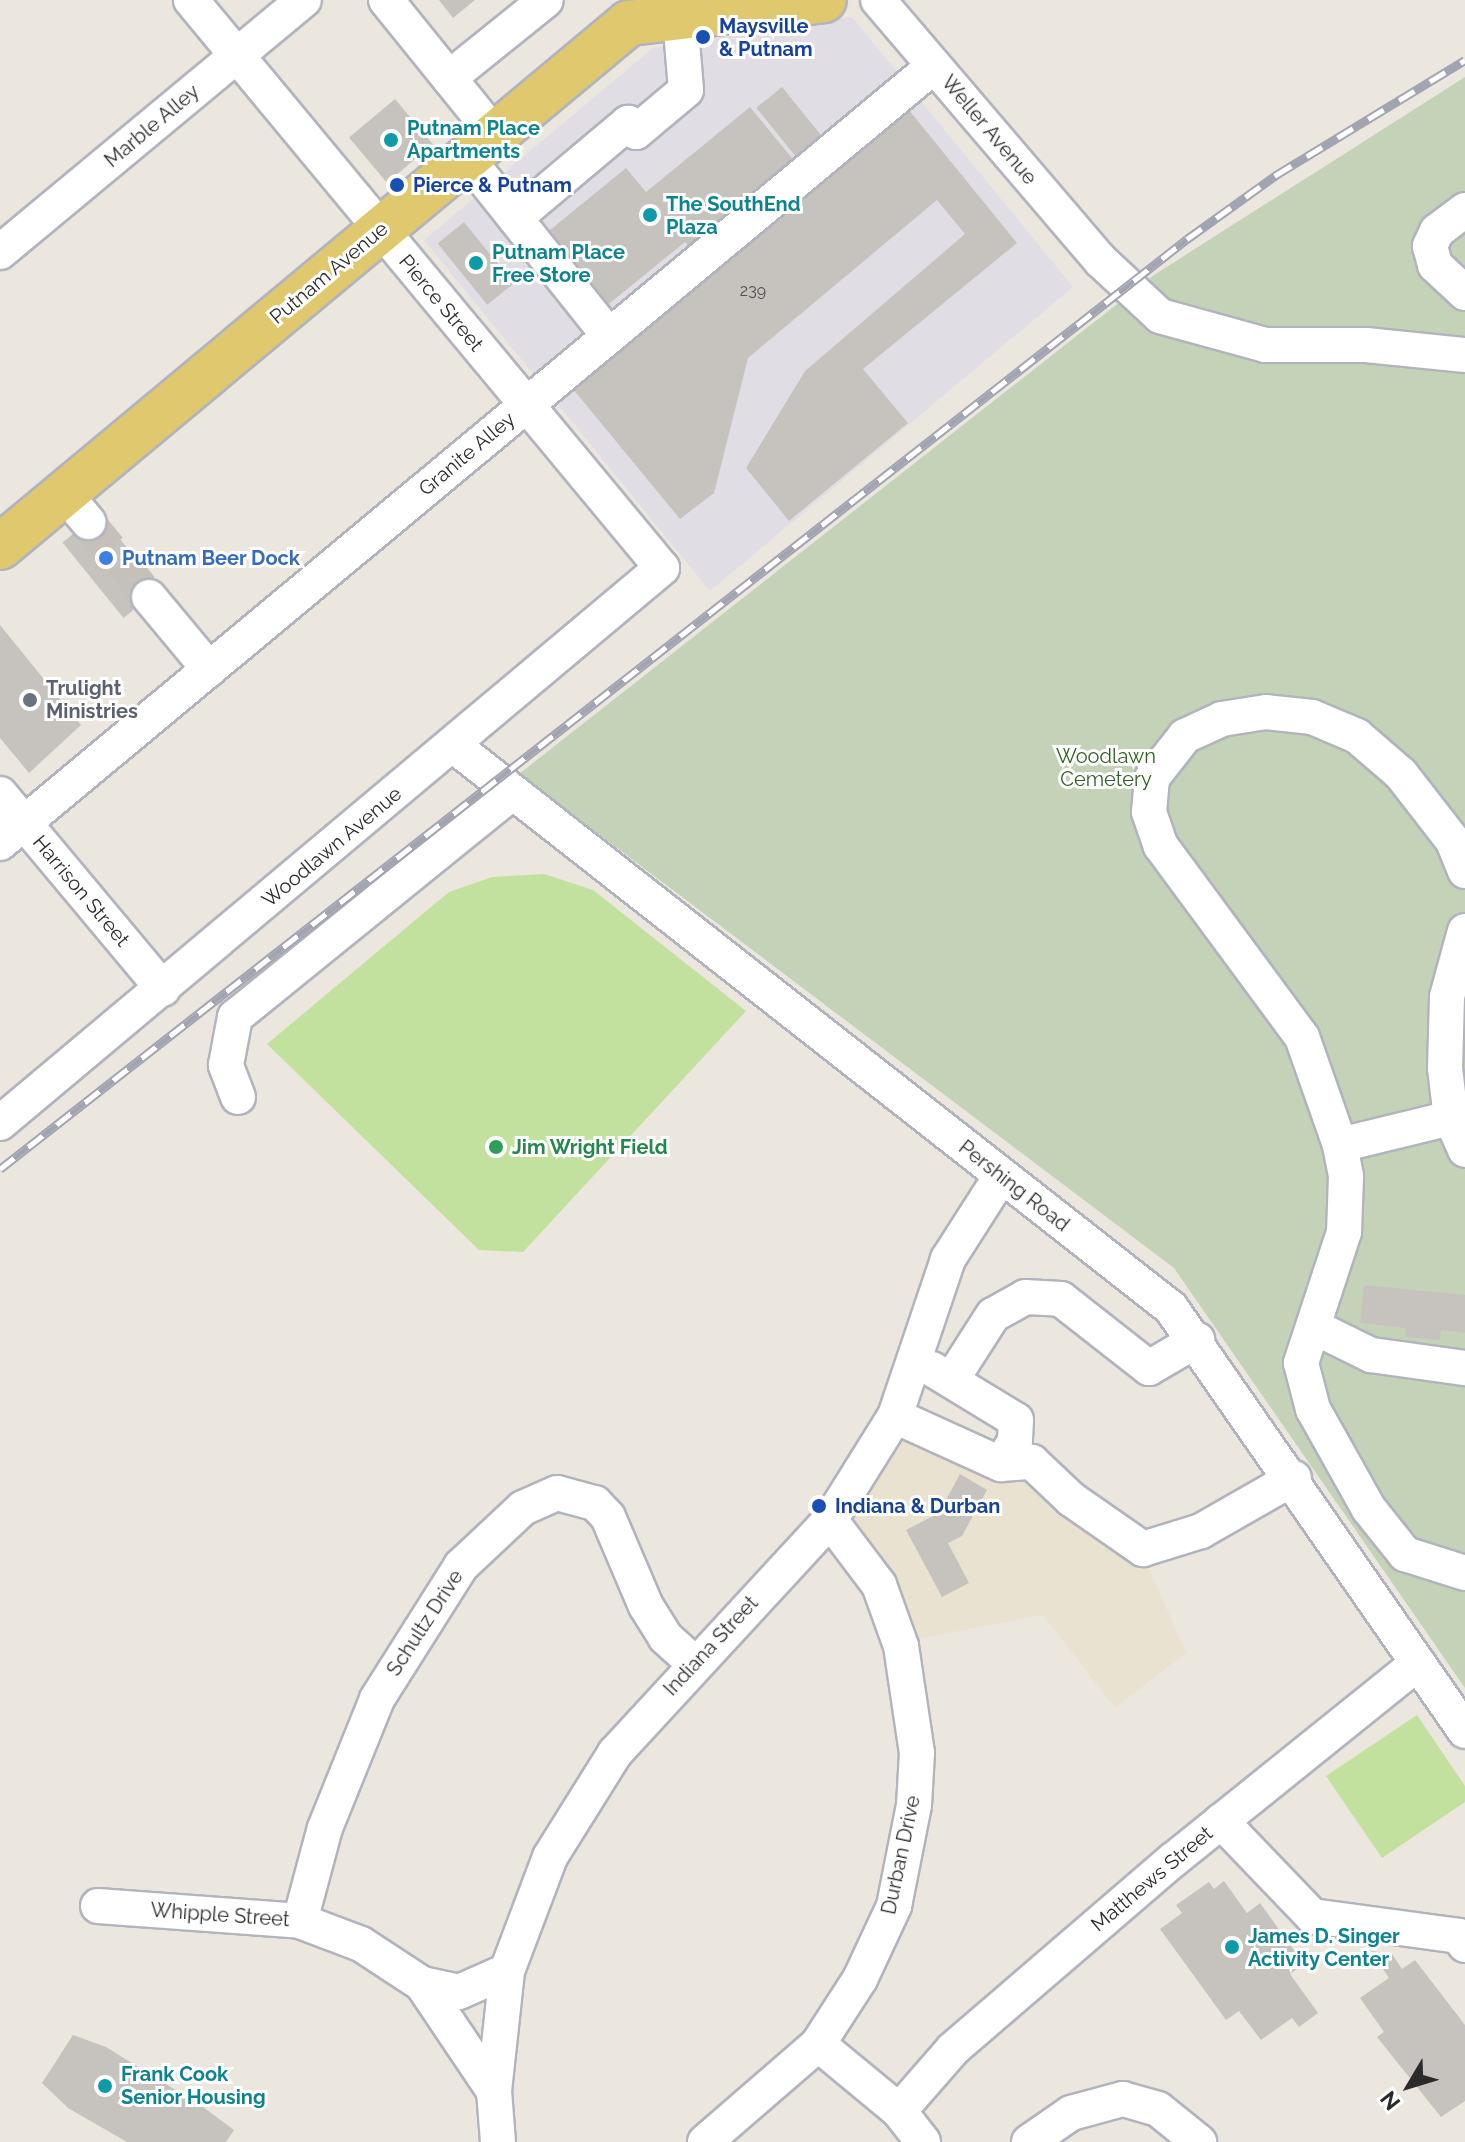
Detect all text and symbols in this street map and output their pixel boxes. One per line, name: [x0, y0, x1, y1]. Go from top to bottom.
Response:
place label: Maysville & Putnam: [719, 14, 813, 61]
marker: Maysville & Putnam: [694, 28, 712, 46]
street label: Weller Avenue: [936, 70, 1042, 190]
street label: Marble Alley: [100, 79, 204, 173]
place label: Putnam Place Apartments: [407, 116, 540, 163]
marker: Putnam Place Apartments: [382, 131, 400, 149]
place label: Pierce & Putnam: [413, 173, 572, 197]
marker: Pierce & Putnam: [388, 176, 406, 194]
place label: The SouthEnd Plaza: [666, 192, 801, 239]
marker: The SouthEnd Plaza: [641, 206, 659, 224]
street label: Putnam Avenue: [265, 216, 393, 330]
place label: Putnam Place Free Store: [492, 240, 625, 287]
street label: Pierce Street: [394, 250, 488, 356]
marker: Putnam Place Free Store: [467, 254, 485, 272]
house number: 239: [740, 281, 766, 301]
street label: Granite Alley: [414, 407, 520, 501]
place label: Putnam Beer Dock: [122, 546, 300, 570]
marker: Putnam Beer Dock: [97, 549, 115, 567]
place label: Trulight Ministries: [46, 676, 138, 723]
marker: Trulight Ministries: [21, 691, 39, 709]
park label: Woodlawn Cemetery: [1056, 745, 1156, 792]
street label: Woodlawn Avenue: [257, 782, 407, 912]
street label: Harrison Street: [28, 831, 134, 951]
place label: Jim Wright Field: [512, 1135, 668, 1159]
street label: Pershing Road: [954, 1135, 1074, 1237]
marker: Jim Wright Field: [487, 1138, 505, 1156]
place label: Indiana & Durban: [835, 1494, 1000, 1518]
marker: Indiana & Durban: [810, 1497, 828, 1515]
street label: Schultz Drive: [382, 1566, 468, 1680]
street label: Indiana Street: [659, 1591, 763, 1701]
street label: Durban Drive: [877, 1793, 925, 1917]
street label: Matthews Street: [1086, 1821, 1218, 1937]
street label: Whipple Street: [150, 1898, 290, 1932]
place label: James D. Singer Activity Center: [1248, 1924, 1400, 1971]
marker: James D. Singer Activity Center: [1223, 1938, 1241, 1956]
north arrow: [1369, 2046, 1449, 2126]
place label: Frank Cook Senior Housing: [121, 2062, 266, 2109]
marker: Frank Cook Senior Housing: [96, 2077, 114, 2095]
text: N: [1375, 2086, 1406, 2115]

